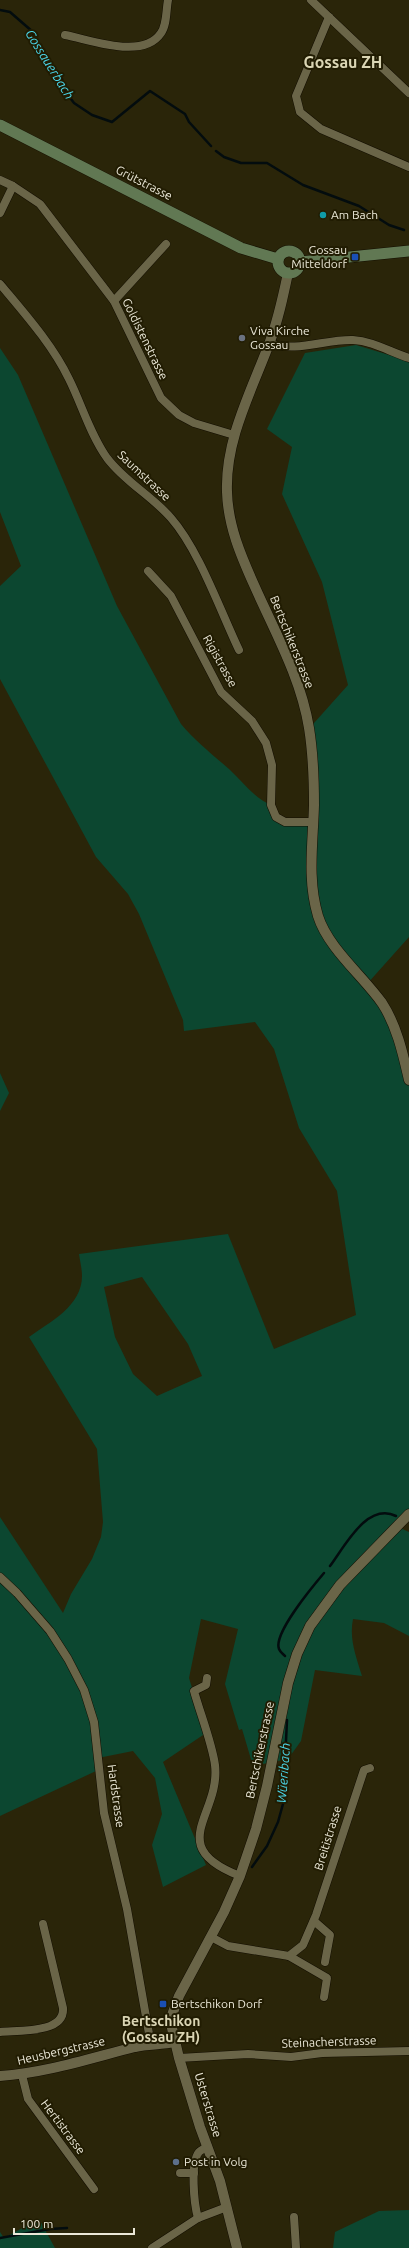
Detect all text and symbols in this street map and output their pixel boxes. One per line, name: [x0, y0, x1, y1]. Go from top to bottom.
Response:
water label: Gossauerbach: [23, 27, 77, 101]
district label: Gossau ZH: [304, 53, 382, 71]
street label: Grütstrasse: [114, 163, 175, 202]
place label: Am Bach: [331, 208, 378, 221]
marker: Am Bach: [318, 210, 328, 220]
place label: Gossau Mitteldorf: [291, 243, 347, 270]
marker: Gossau Mitteldorf: [350, 252, 360, 262]
street label: Goldistenstrasse: [120, 296, 171, 382]
place label: Viva Kirche Gossau: [250, 324, 310, 351]
marker: Viva Kirche Gossau: [237, 333, 247, 343]
street label: Saumstrasse: [115, 448, 173, 503]
street label: Bertschikerstrasse: [268, 594, 317, 690]
street label: Rigistrasse: [201, 632, 240, 689]
street label: Bertschikerstrasse: [243, 1700, 276, 1800]
water label: Wüeribach: [274, 1742, 292, 1804]
street label: Hardstrasse: [106, 1763, 127, 1828]
street label: Breitistrasse: [312, 1804, 344, 1872]
place label: Bertschikon Dorf: [171, 1997, 263, 2010]
marker: Bertschikon Dorf: [158, 1999, 168, 2009]
district label: Bertschikon (Gossau ZH): [122, 2013, 200, 2045]
street label: Steinacherstrasse: [281, 2033, 377, 2050]
street label: Heusbergstrasse: [16, 2034, 106, 2067]
street label: Usterstrasse: [192, 2071, 224, 2139]
street label: Hertistrasse: [39, 2097, 88, 2157]
place label: Post in Volg: [184, 2155, 248, 2168]
marker: Post in Volg: [171, 2157, 181, 2167]
scale bar: [14, 2210, 134, 2236]
text: 100 m: [20, 2217, 53, 2230]

